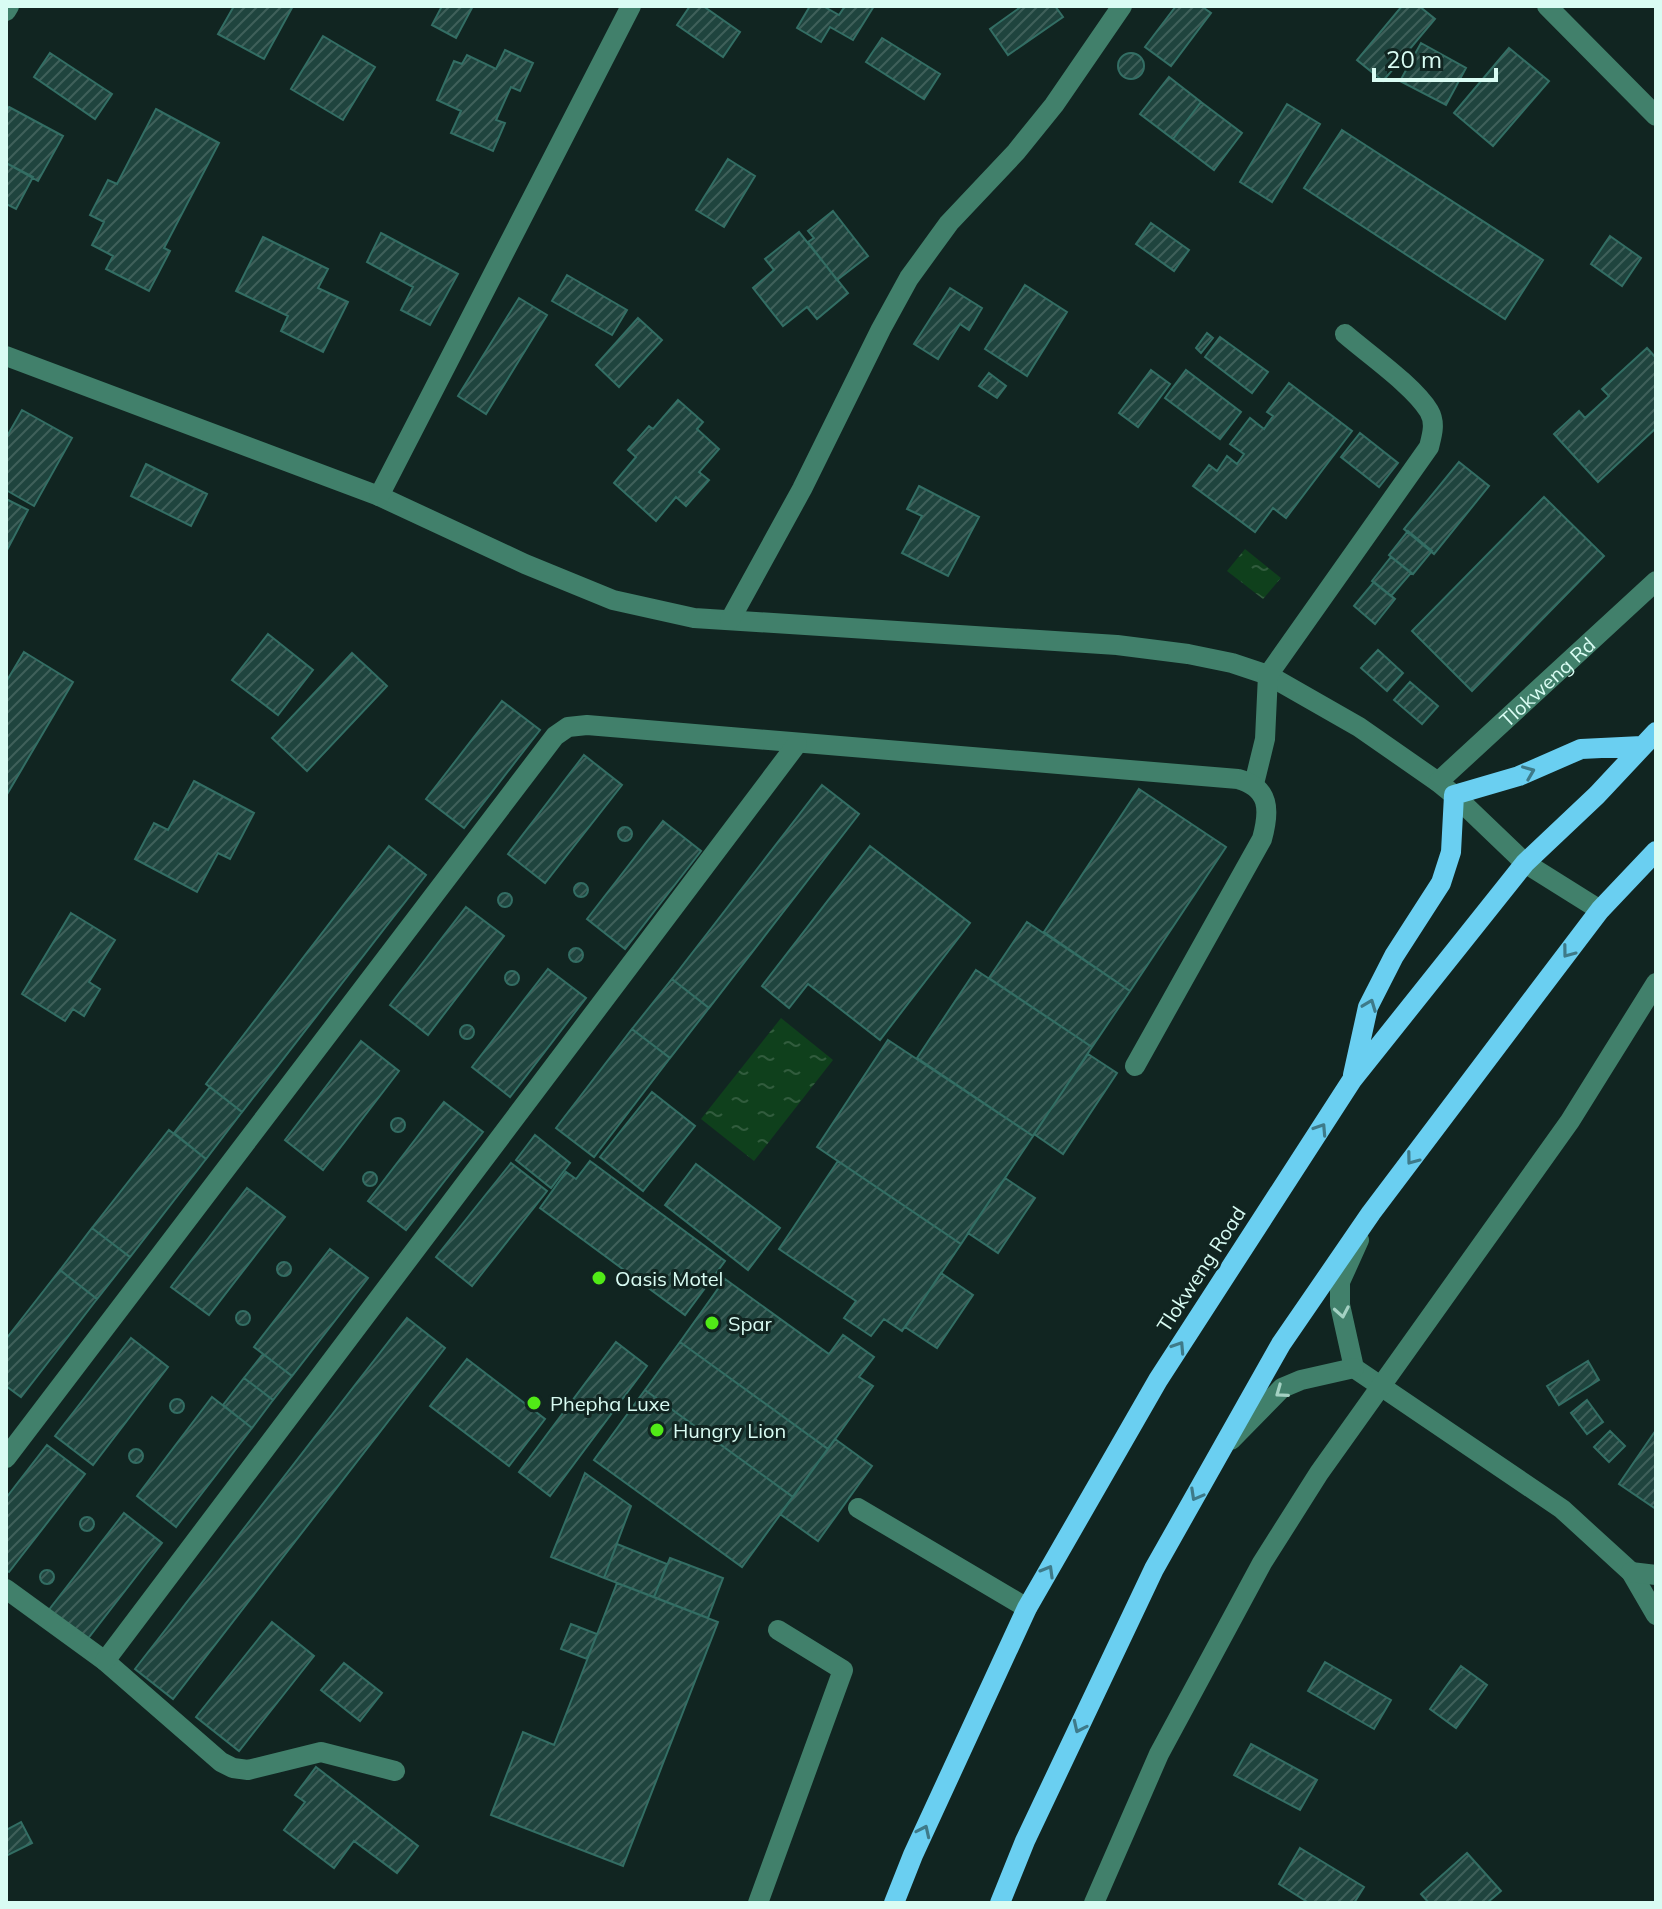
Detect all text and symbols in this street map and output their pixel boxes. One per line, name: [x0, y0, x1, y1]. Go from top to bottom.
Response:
scale bar: [1374, 32, 1496, 82]
text: 20 m: [1386, 44, 1442, 74]
street label: Tlokweng Rd: [1494, 631, 1600, 732]
one-way arrow: [1521, 765, 1535, 782]
one-way arrow: [1564, 943, 1578, 957]
one-way arrow: [1360, 999, 1377, 1013]
one-way arrow: [1311, 1123, 1326, 1137]
one-way arrow: [1407, 1150, 1421, 1165]
street label: Tlokweng Road: [1151, 1202, 1251, 1336]
place label: Oasis Motel: [615, 1266, 723, 1291]
marker: Oasis Motel: [590, 1269, 608, 1287]
one-way arrow: [1333, 1305, 1350, 1319]
place label: Spar: [728, 1311, 772, 1336]
marker: Spar: [703, 1314, 721, 1332]
one-way arrow: [1170, 1341, 1185, 1355]
one-way arrow: [1275, 1382, 1290, 1397]
place label: Phepha Luxe: [550, 1391, 670, 1416]
marker: Phepha Luxe: [525, 1394, 543, 1412]
place label: Hungry Lion: [673, 1418, 786, 1443]
marker: Hungry Lion: [648, 1421, 666, 1439]
one-way arrow: [1190, 1487, 1205, 1501]
one-way arrow: [1039, 1565, 1054, 1579]
one-way arrow: [1073, 1719, 1089, 1734]
one-way arrow: [914, 1825, 930, 1839]

